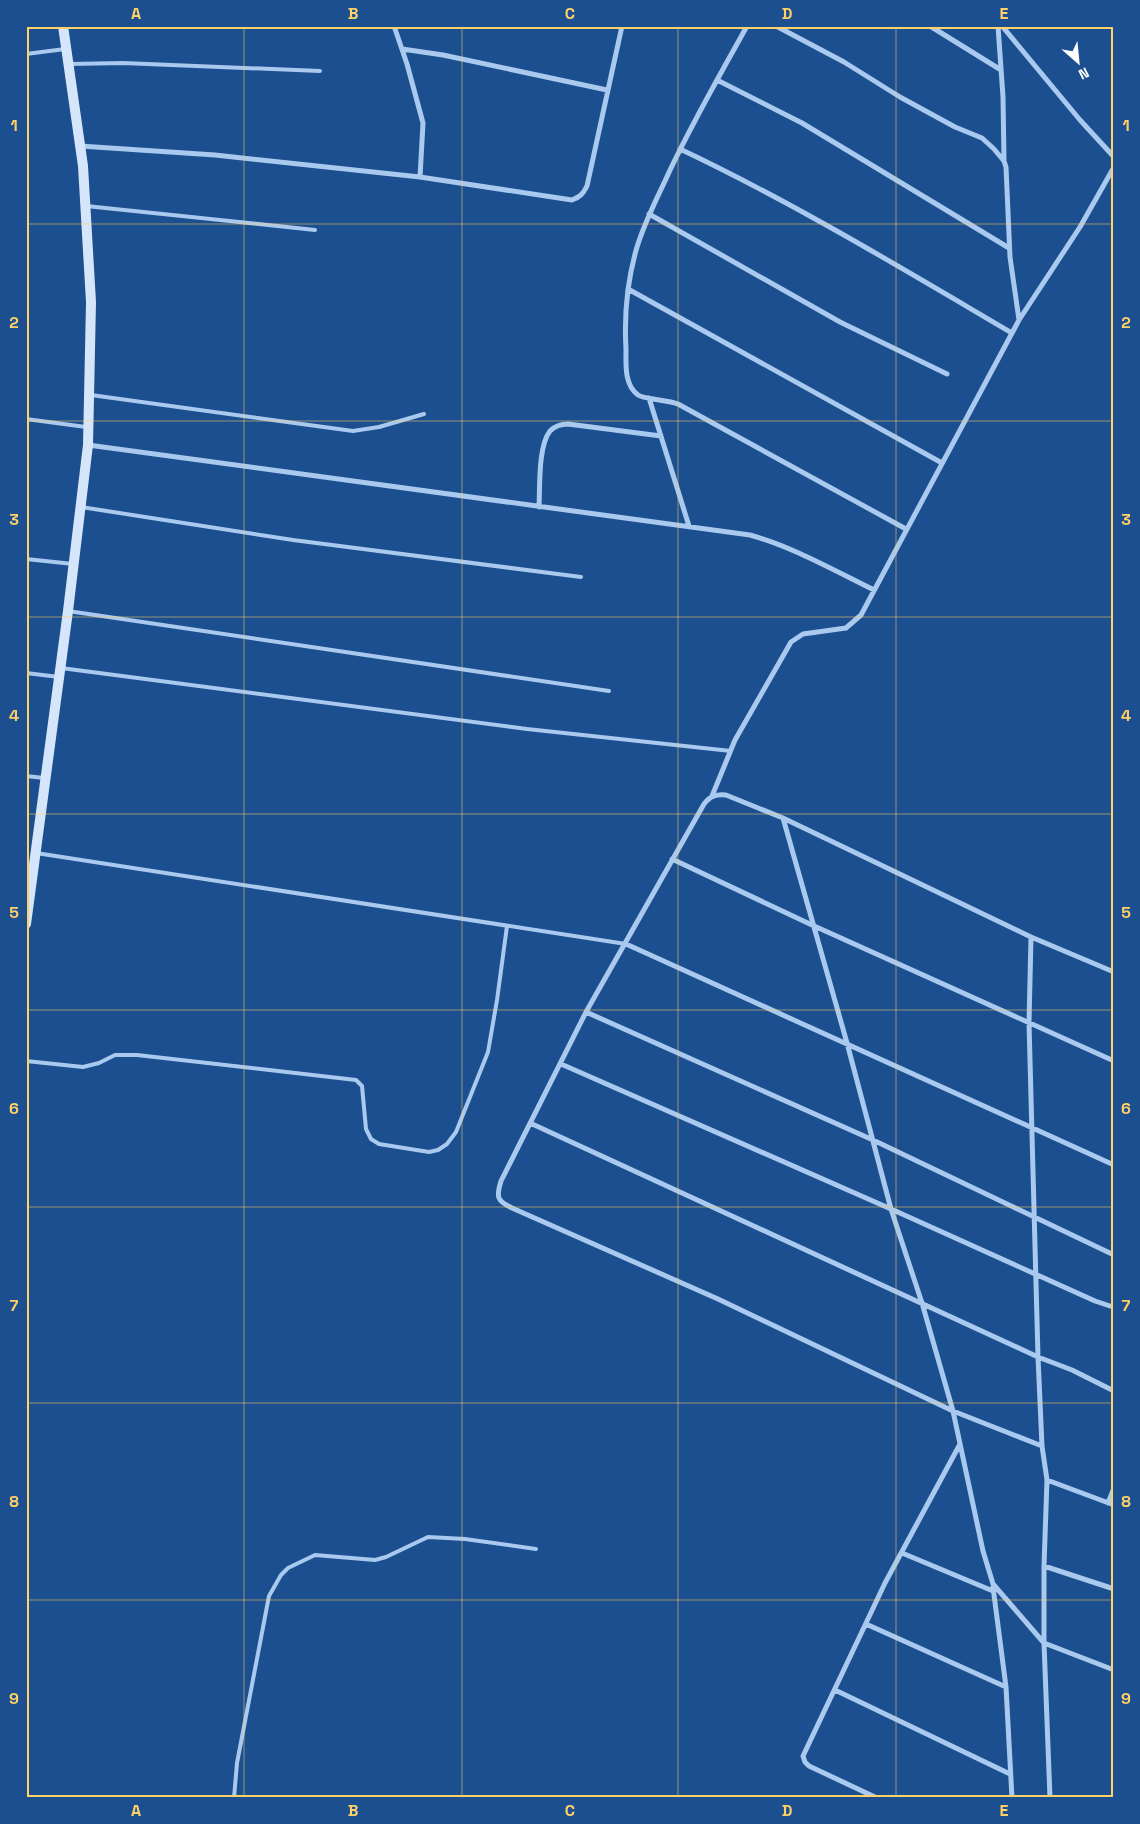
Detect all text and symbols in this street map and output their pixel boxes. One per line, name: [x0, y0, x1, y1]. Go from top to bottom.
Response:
text: A: [131, 3, 141, 24]
text: B: [348, 3, 358, 24]
text: C: [565, 3, 575, 24]
text: D: [782, 3, 792, 24]
text: E: [1000, 3, 1009, 24]
north arrow: [1052, 38, 1102, 88]
text: N: [1076, 63, 1092, 84]
text: 1: [10, 115, 18, 136]
text: 1: [1122, 115, 1130, 136]
text: 2: [9, 312, 19, 333]
text: 2: [1121, 312, 1131, 333]
text: 3: [9, 509, 19, 530]
text: 3: [1121, 509, 1131, 530]
text: 4: [9, 705, 19, 726]
text: 4: [1121, 705, 1131, 726]
text: 5: [9, 902, 19, 923]
text: 5: [1121, 902, 1131, 923]
text: 6: [9, 1098, 19, 1119]
text: 6: [1121, 1098, 1131, 1119]
text: 7: [10, 1295, 19, 1316]
text: 7: [1122, 1295, 1131, 1316]
text: 8: [9, 1491, 19, 1512]
text: 8: [1121, 1491, 1131, 1512]
text: 9: [9, 1688, 19, 1709]
text: 9: [1121, 1688, 1131, 1709]
text: A: [131, 1800, 141, 1821]
text: B: [348, 1800, 358, 1821]
text: C: [565, 1800, 575, 1821]
text: D: [782, 1800, 792, 1821]
text: E: [1000, 1800, 1009, 1821]

